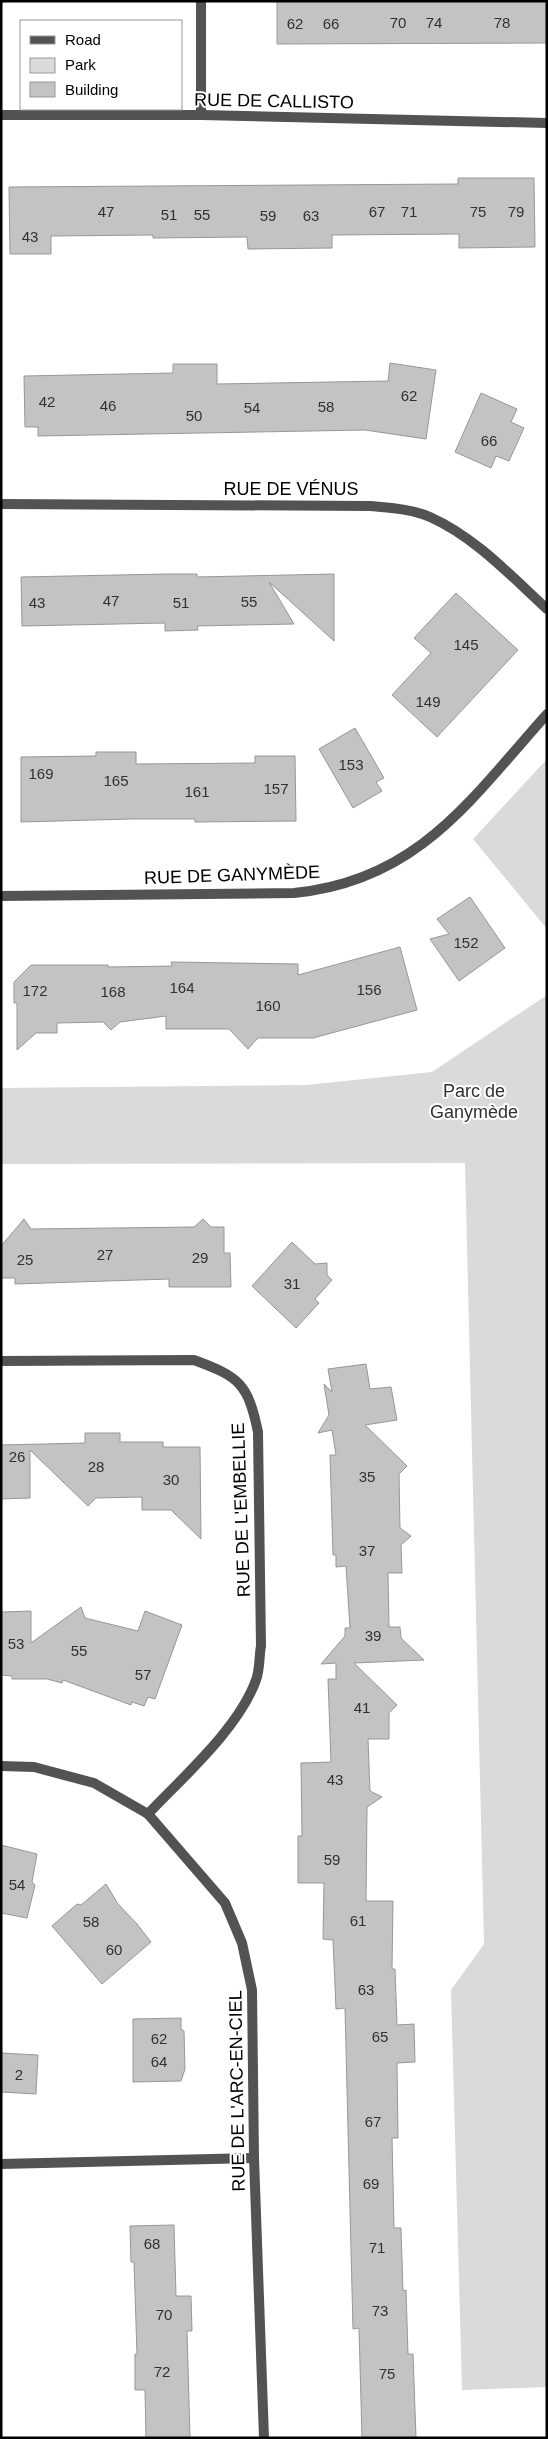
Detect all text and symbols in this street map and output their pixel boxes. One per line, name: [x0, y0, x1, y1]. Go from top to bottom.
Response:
house number: 70: [390, 14, 406, 31]
house number: 74: [426, 14, 442, 31]
house number: 78: [494, 14, 510, 31]
house number: 62: [287, 15, 303, 32]
house number: 66: [323, 15, 339, 32]
legend: [20, 20, 182, 110]
text: Road: [65, 31, 101, 48]
text: Park: [65, 56, 96, 73]
text: Building: [65, 81, 118, 98]
street label: RUE DE CALLISTO: [194, 90, 354, 112]
house number: 47: [98, 203, 114, 220]
house number: 67: [369, 203, 385, 220]
house number: 71: [401, 203, 417, 220]
house number: 75: [470, 203, 486, 220]
house number: 79: [508, 203, 524, 220]
house number: 51: [161, 206, 177, 223]
house number: 55: [194, 206, 210, 223]
house number: 59: [260, 207, 276, 224]
house number: 63: [303, 207, 319, 224]
house number: 43: [22, 228, 38, 245]
house number: 62: [401, 387, 417, 404]
house number: 42: [39, 393, 55, 410]
house number: 46: [100, 397, 116, 414]
house number: 58: [318, 398, 334, 415]
house number: 54: [244, 399, 260, 416]
house number: 50: [186, 407, 202, 424]
house number: 66: [481, 432, 497, 449]
street label: RUE DE VÉNUS: [223, 479, 359, 499]
house number: 47: [103, 592, 119, 609]
house number: 55: [241, 593, 257, 610]
house number: 43: [29, 594, 45, 611]
house number: 51: [173, 594, 189, 611]
house number: 145: [453, 636, 479, 653]
house number: 149: [415, 693, 441, 710]
house number: 153: [338, 756, 364, 773]
house number: 169: [28, 765, 54, 782]
house number: 165: [103, 772, 129, 789]
house number: 157: [263, 780, 289, 797]
house number: 161: [184, 783, 210, 800]
street label: RUE DE GANYMÈDE: [144, 862, 320, 888]
house number: 152: [453, 934, 479, 951]
house number: 164: [169, 979, 195, 996]
house number: 156: [356, 981, 382, 998]
house number: 172: [22, 982, 48, 999]
house number: 168: [100, 983, 126, 1000]
house number: 160: [255, 997, 281, 1014]
park label: Parc de Ganymède: [430, 1081, 518, 1122]
house number: 27: [97, 1246, 113, 1263]
house number: 29: [192, 1249, 208, 1266]
house number: 25: [17, 1251, 33, 1268]
house number: 31: [284, 1275, 300, 1292]
street label: RUE DE L'EMBELLIE: [228, 1422, 254, 1598]
house number: 26: [9, 1448, 25, 1465]
house number: 28: [88, 1458, 104, 1475]
house number: 35: [359, 1468, 375, 1485]
house number: 30: [163, 1471, 179, 1488]
house number: 37: [359, 1542, 375, 1559]
house number: 39: [365, 1627, 381, 1644]
house number: 53: [8, 1635, 24, 1652]
house number: 55: [71, 1642, 87, 1659]
house number: 57: [135, 1666, 151, 1683]
house number: 41: [354, 1699, 370, 1716]
house number: 43: [327, 1771, 343, 1788]
house number: 59: [324, 1851, 340, 1868]
house number: 54: [9, 1876, 25, 1893]
house number: 61: [350, 1912, 366, 1929]
house number: 58: [83, 1913, 99, 1930]
house number: 60: [106, 1941, 122, 1958]
house number: 63: [358, 1981, 374, 1998]
street label: RUE DE L'ARC-EN-CIEL: [225, 1990, 249, 2192]
house number: 65: [372, 2028, 388, 2045]
house number: 62: [151, 2030, 167, 2047]
house number: 64: [151, 2053, 167, 2070]
house number: 2: [15, 2066, 23, 2083]
house number: 67: [365, 2113, 381, 2130]
house number: 69: [363, 2175, 379, 2192]
house number: 68: [144, 2235, 160, 2252]
house number: 71: [369, 2239, 385, 2256]
house number: 73: [372, 2302, 388, 2319]
house number: 70: [156, 2306, 172, 2323]
house number: 72: [154, 2363, 170, 2380]
house number: 75: [379, 2365, 395, 2382]

